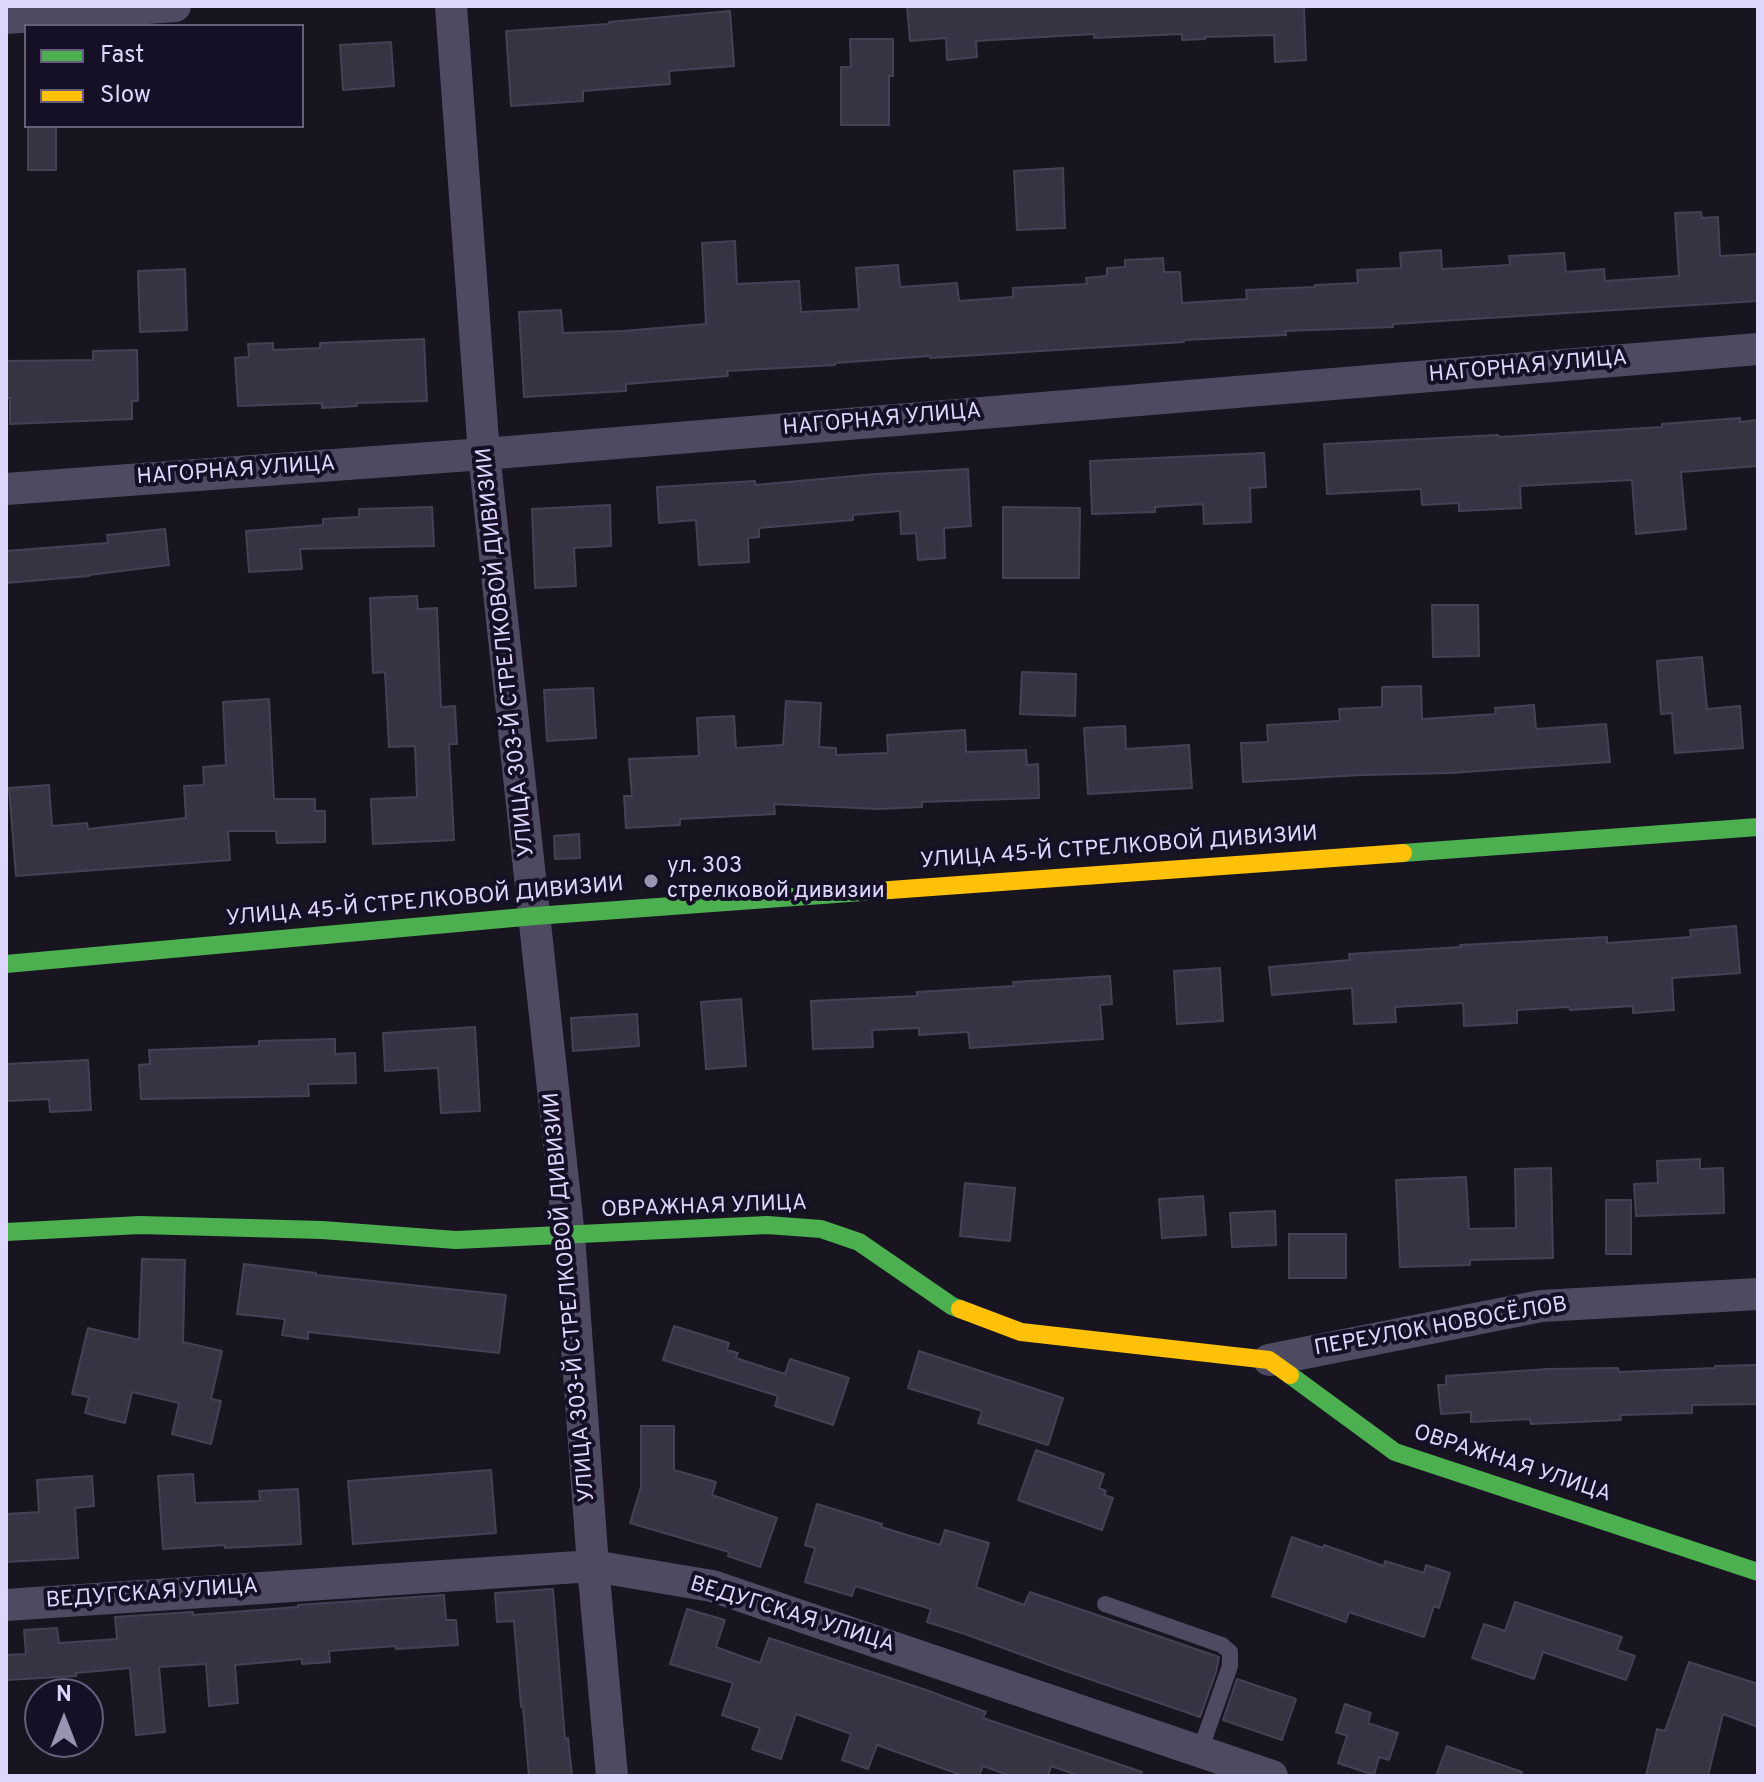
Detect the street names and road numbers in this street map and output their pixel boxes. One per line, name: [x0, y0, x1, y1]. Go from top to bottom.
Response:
street label: НАГОРНАЯ УЛИЦА: [1428, 346, 1628, 390]
street label: НАГОРНАЯ УЛИЦА: [782, 399, 982, 443]
street label: УЛИЦА 303-Й СТРЕЛКОВОЙ ДИВИЗИИ: [472, 446, 542, 858]
street label: НАГОРНАЯ УЛИЦА: [136, 452, 336, 492]
street label: УЛИЦА 45-Й СТРЕЛКОВОЙ ДИВИЗИИ: [919, 822, 1319, 876]
street label: УЛИЦА 45-Й СТРЕЛКОВОЙ ДИВИЗИИ: [225, 872, 625, 934]
street label: УЛИЦА 303-Й СТРЕЛКОВОЙ ДИВИЗИИ: [540, 1091, 602, 1503]
street label: ОВРАЖНАЯ УЛИЦА: [601, 1191, 807, 1225]
street label: ПЕРЕУЛОК НОВОСЁЛОВ: [1312, 1293, 1570, 1363]
street label: ОВРАЖНАЯ УЛИЦА: [1410, 1421, 1614, 1509]
street label: ВЕДУГСКАЯ УЛИЦА: [686, 1572, 898, 1660]
street label: ВЕДУГСКАЯ УЛИЦА: [45, 1574, 259, 1616]

